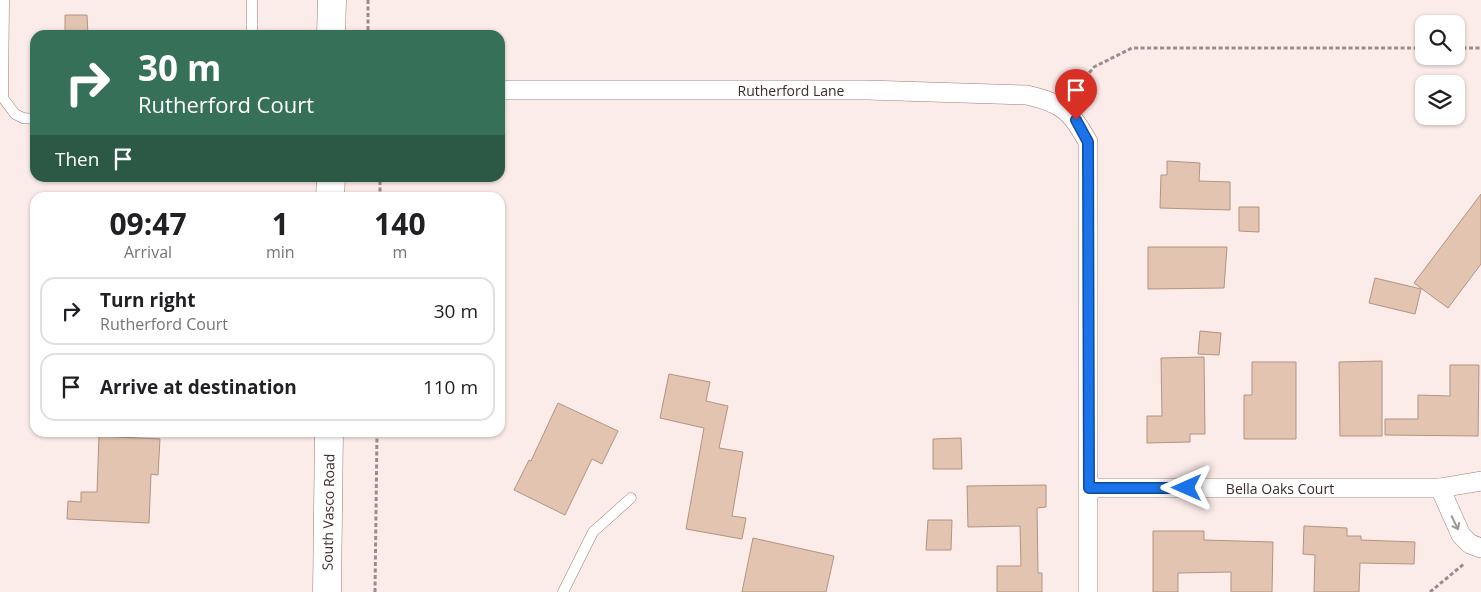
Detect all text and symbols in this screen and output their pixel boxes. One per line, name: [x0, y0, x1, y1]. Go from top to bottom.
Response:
map controls: [1415, 15, 1465, 125]
button: search: [1415, 15, 1465, 65]
text: 30 m: [138, 44, 221, 91]
icon: right: [55, 50, 120, 115]
pin: [1055, 69, 1097, 120]
button: layers: [1415, 75, 1465, 125]
icon: arrive: [1062, 76, 1090, 104]
street label: Rutherford Lane: [738, 81, 845, 100]
text: Rutherford Court: [138, 89, 314, 119]
icon: arrive: [109, 145, 137, 173]
text: Then: [55, 146, 99, 172]
text: 09:47: [109, 203, 187, 244]
text: 1: [272, 203, 289, 244]
text: 140: [374, 203, 426, 244]
text: Arrival: [124, 241, 172, 263]
text: min: [266, 241, 295, 263]
text: m: [392, 241, 407, 263]
text: Turn right: [100, 287, 195, 313]
icon: right: [57, 297, 85, 325]
text: 30 m: [434, 298, 478, 324]
text: Rutherford Court: [100, 313, 228, 335]
icon: arrive: [57, 373, 85, 401]
text: Arrive at destination: [100, 374, 297, 400]
text: 110 m: [423, 374, 478, 400]
street label: South Vasco Road: [317, 453, 339, 571]
position arrow: [1160, 461, 1212, 513]
street label: Bella Oaks Court: [1226, 479, 1334, 498]
one-way arrow: [1451, 515, 1460, 530]

